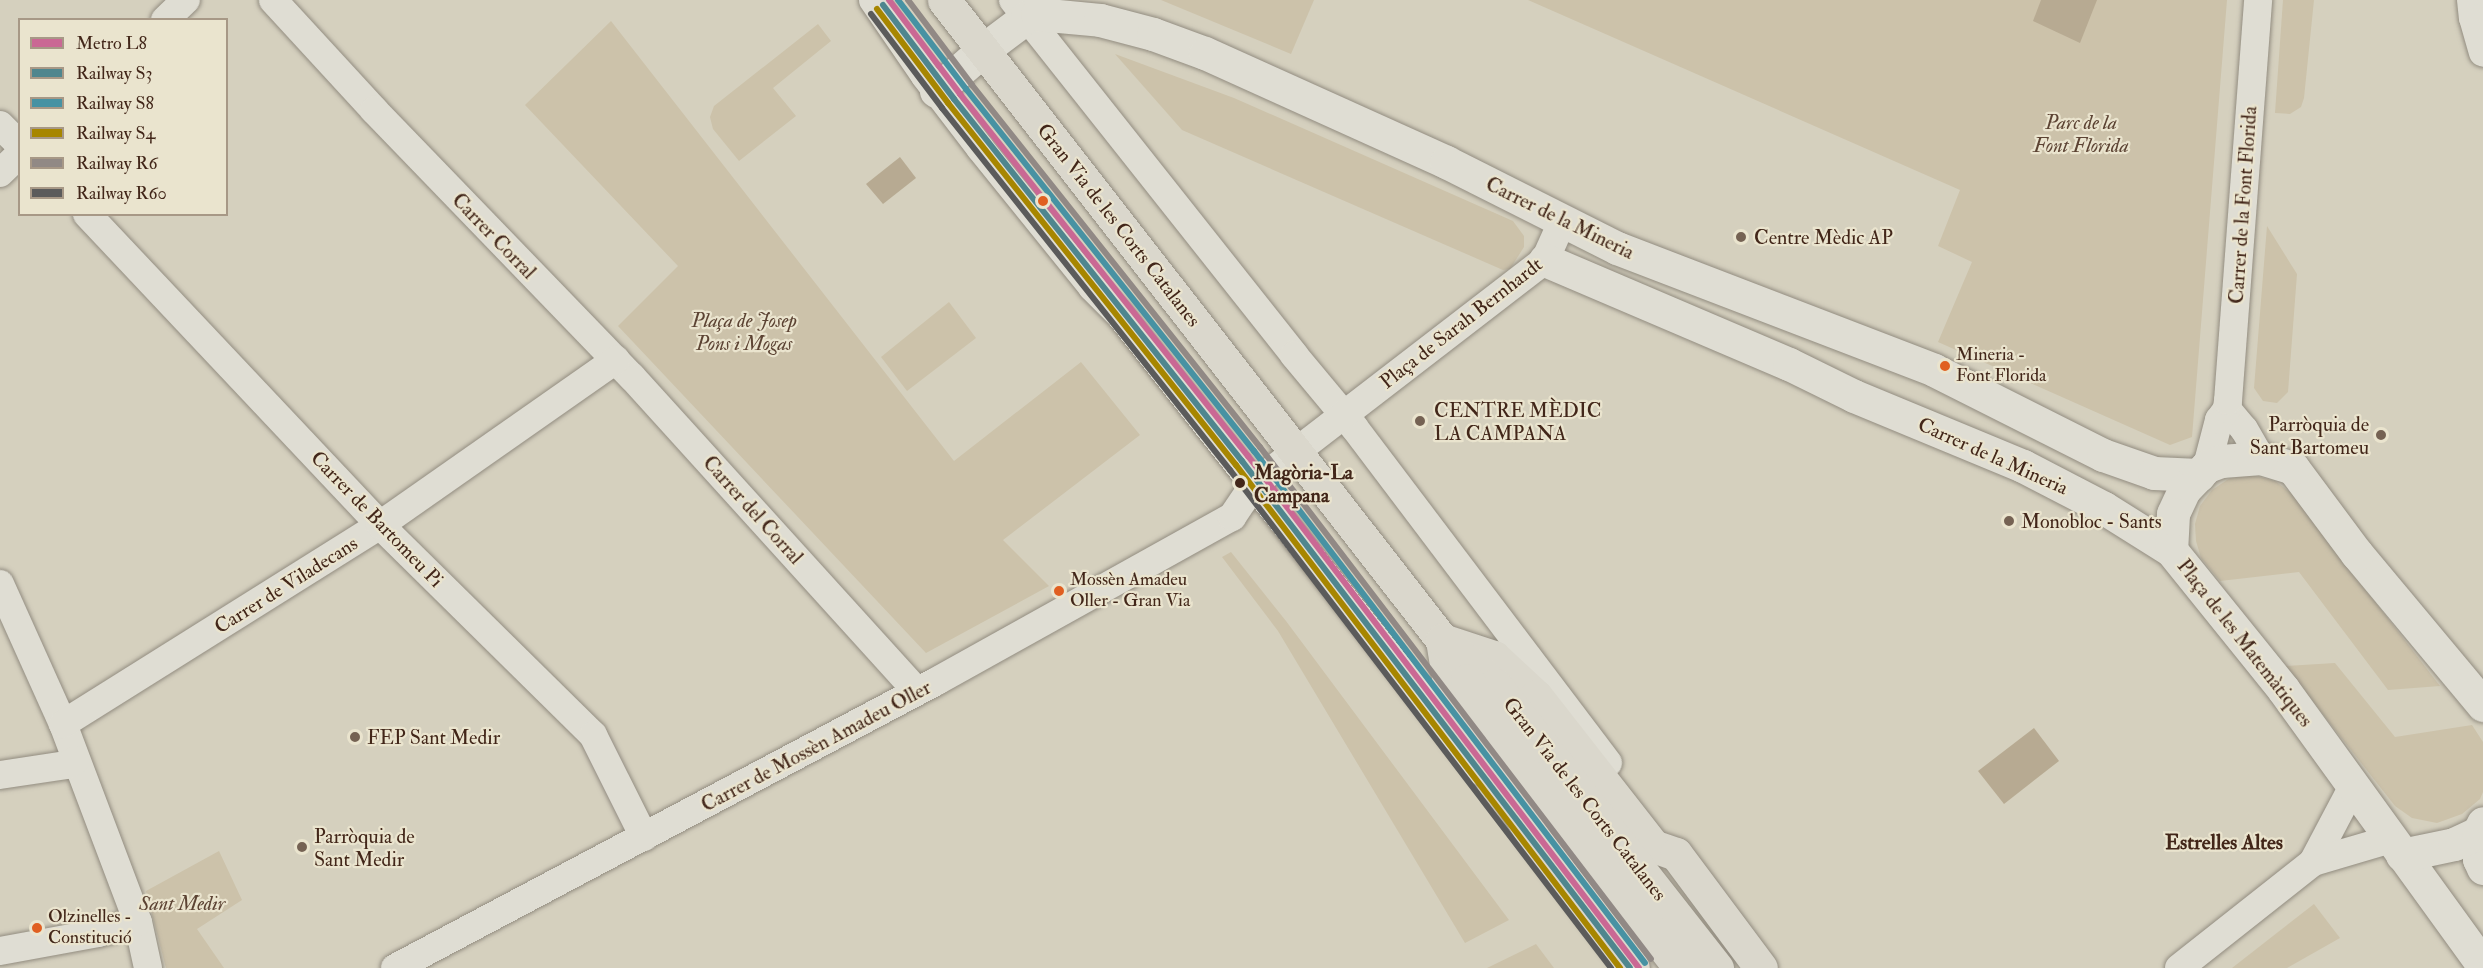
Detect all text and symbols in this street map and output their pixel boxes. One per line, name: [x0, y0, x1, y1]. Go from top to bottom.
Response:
legend: [18, 18, 228, 216]
text: Metro L8: [76, 32, 147, 55]
text: Railway S3: [76, 62, 152, 85]
text: Railway S8: [76, 92, 154, 115]
street label: Carrer de la Font Florida: [2224, 105, 2262, 305]
park label: Parc de la Font Florida: [2033, 110, 2129, 157]
street label: Gran Via de les Corts Catalanes: [1032, 119, 1206, 331]
text: Railway S4: [76, 122, 155, 145]
text: Railway R6: [76, 152, 157, 175]
street label: Carrer de la Mineria: [1482, 172, 1638, 264]
text: Railway R60: [76, 182, 167, 205]
street label: Carrer Corral: [447, 188, 541, 284]
unlabelled marker: [1037, 195, 1049, 207]
place label: Centre Mèdic AP: [1754, 225, 1893, 249]
marker: Centre Mèdic AP: [1732, 228, 1750, 246]
street label: Plaça de Sarah Bernhardt: [1375, 252, 1547, 394]
park label: Plaça de Josep Pons i Mogas: [691, 309, 797, 356]
place label: Mineria - Font Florida: [1956, 345, 2046, 388]
marker: Mineria - Font Florida: [1939, 360, 1951, 372]
place label: CENTRE MÈDIC LA CAMPANA: [1434, 398, 1601, 445]
marker: CENTRE MÈDIC LA CAMPANA: [1411, 412, 1429, 430]
street label: Carrer de la Mineria: [1914, 412, 2072, 500]
place label: Parròquia de Sant Bartomeu: [2250, 412, 2369, 459]
marker: Parròquia de Sant Bartomeu: [2374, 428, 2388, 442]
street label: Carrer de Bartomeu Pi: [306, 446, 448, 592]
street label: Carrer del Corral: [698, 451, 808, 569]
place label: Magòria-La Campana: [1254, 460, 1353, 507]
marker: Magòria-La Campana: [1231, 474, 1249, 492]
place label: Monobloc - Sants: [2021, 509, 2162, 533]
marker: Monobloc - Sants: [2002, 514, 2016, 528]
street label: Carrer de Viladecans: [210, 531, 362, 639]
street label: Plaça de les Matemàtiques: [2172, 554, 2318, 732]
place label: Mossèn Amadeu Oller - Gran Via: [1070, 570, 1190, 612]
marker: Mossèn Amadeu Oller - Gran Via: [1053, 585, 1065, 597]
street label: Carrer de Mossèn Amadeu Oller: [697, 675, 935, 817]
street label: Gran Via de les Corts Catalanes: [1498, 693, 1672, 905]
place label: FEP Sant Medir: [367, 725, 500, 749]
marker: FEP Sant Medir: [348, 730, 362, 744]
place label: Parròquia de Sant Medir: [314, 824, 415, 871]
district label: Estrelles Altes: [2165, 830, 2283, 856]
marker: Parròquia de Sant Medir: [295, 840, 309, 854]
park label: Sant Medir: [139, 891, 225, 915]
place label: Olzinelles - Constitució: [48, 907, 132, 950]
marker: Olzinelles - Constitució: [31, 922, 43, 934]

